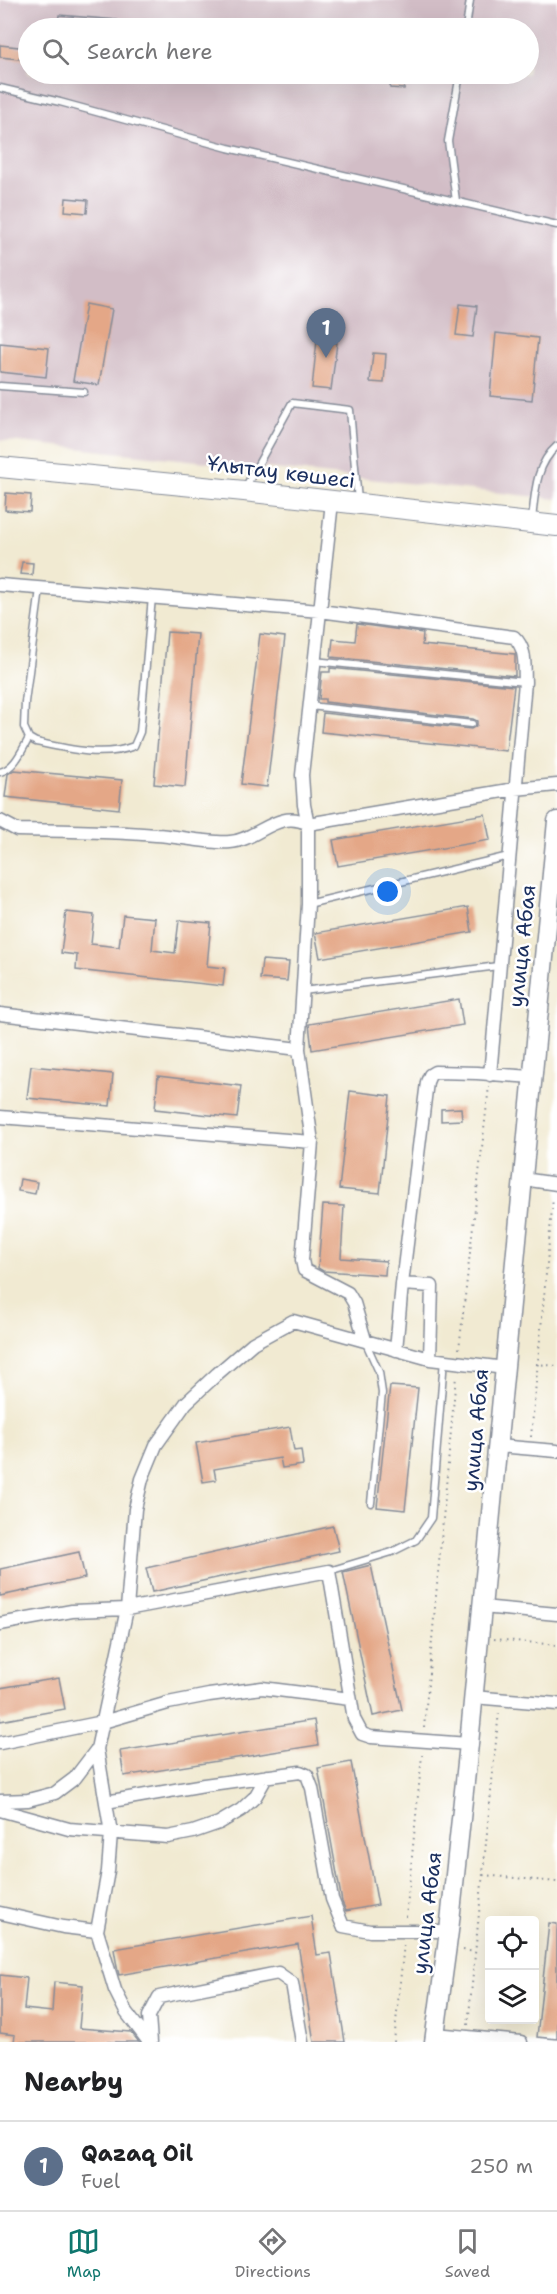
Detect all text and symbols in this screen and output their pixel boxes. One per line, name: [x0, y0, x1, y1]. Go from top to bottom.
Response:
search box: [18, 18, 539, 84]
icon: search: [39, 35, 72, 68]
text: Search here: [87, 37, 213, 66]
pin: 1: [306, 308, 346, 358]
street label: Ұлытау көшесі: [205, 449, 357, 495]
your location: [373, 877, 402, 906]
street label: улица Абая: [502, 883, 542, 1009]
street label: улица Абая: [457, 1367, 495, 1493]
street label: улица Абая: [406, 1850, 448, 1976]
map controls: [485, 1916, 539, 2024]
button: locate: [485, 1916, 539, 1970]
button: layers: [485, 1970, 539, 2024]
text: Nearby: [24, 2064, 123, 2099]
text: Qazaq Oil: [81, 2139, 193, 2168]
text: 1: [39, 2153, 48, 2179]
text: 250 m: [469, 2153, 533, 2179]
text: Fuel: [81, 2168, 120, 2194]
tab: Map: [67, 2225, 101, 2282]
tab: Directions: [235, 2225, 311, 2282]
tab: Saved: [445, 2225, 490, 2282]

